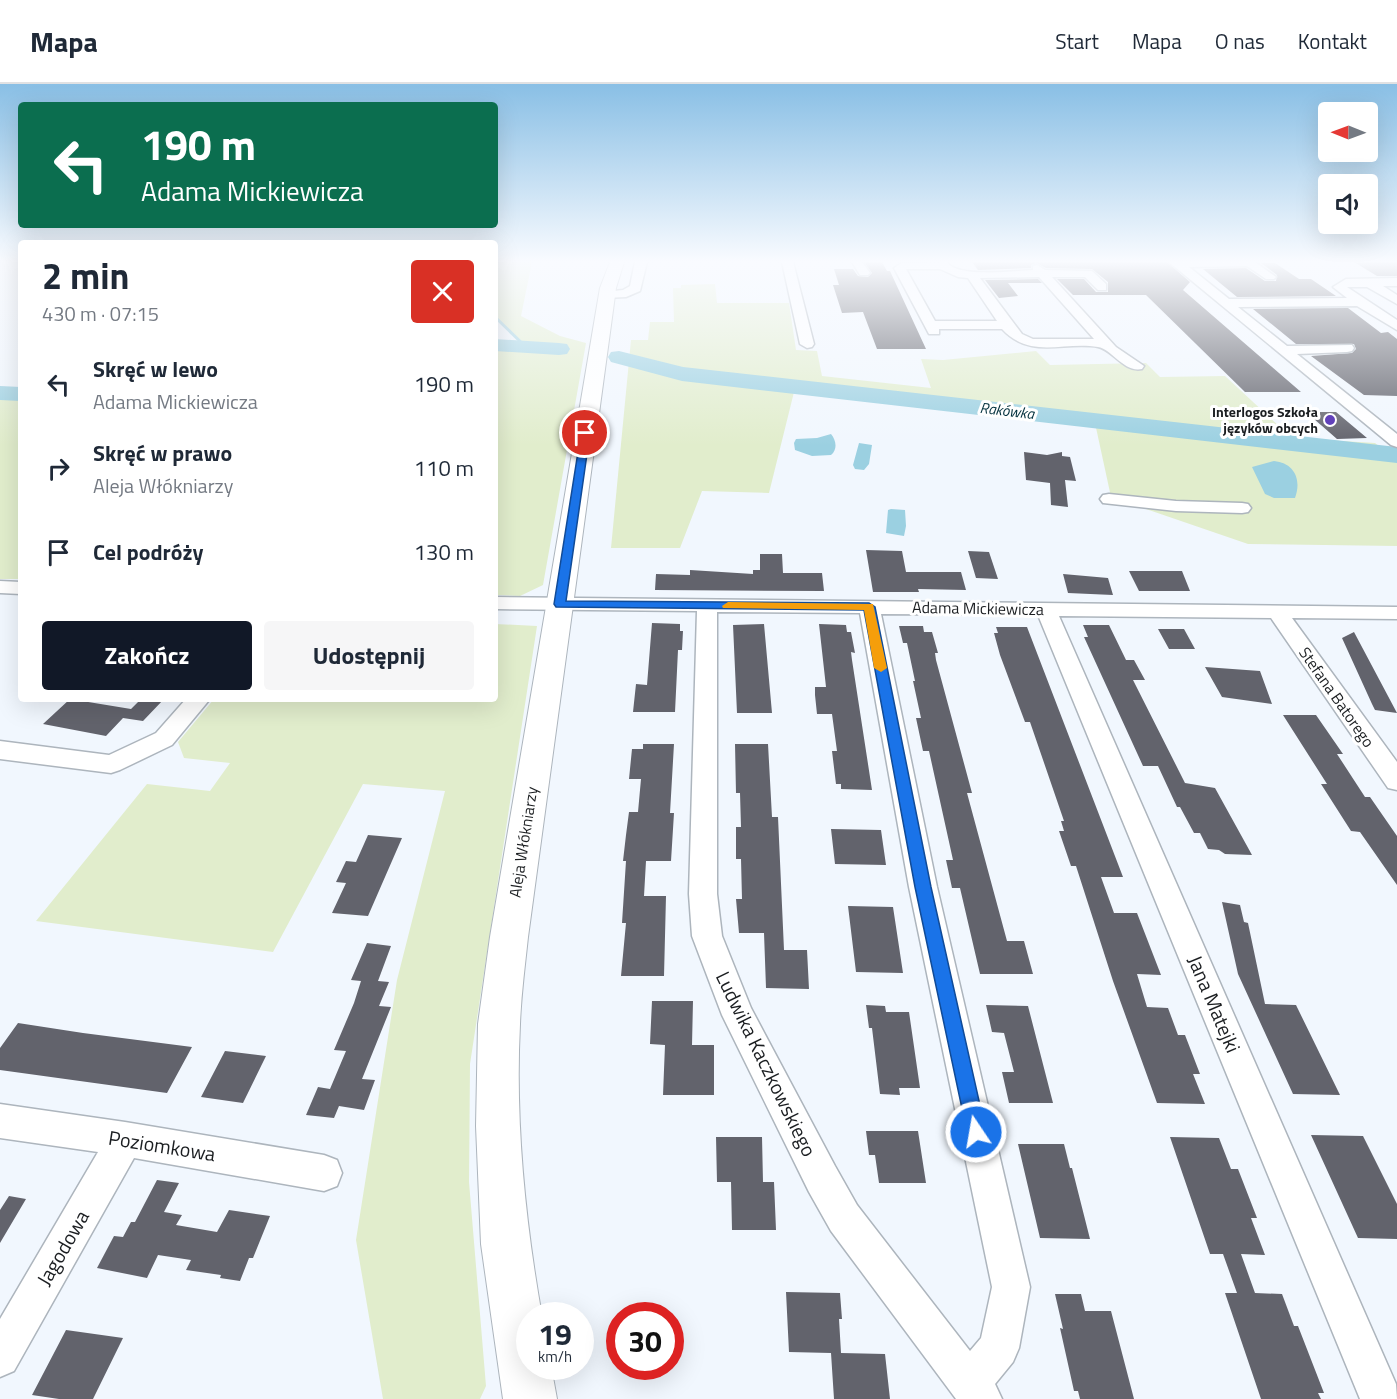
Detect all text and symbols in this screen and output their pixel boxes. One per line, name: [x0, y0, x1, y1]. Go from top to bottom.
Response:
text: Mapa: [30, 20, 98, 63]
text: Start: [1055, 25, 1099, 57]
text: Mapa: [1132, 25, 1182, 57]
text: O nas: [1215, 25, 1265, 57]
text: Kontakt: [1298, 25, 1367, 57]
north arrow: [1318, 102, 1378, 162]
map controls: [1318, 102, 1378, 234]
text: 190 m: [141, 112, 256, 176]
icon: left: [42, 126, 120, 204]
text: Adama Mickiewicza: [141, 170, 364, 211]
button: sound: [1318, 174, 1378, 234]
text: 2 min: [42, 248, 129, 303]
button: close: [411, 260, 474, 323]
text: 430 m · 07:15: [42, 298, 159, 329]
text: Skręć w lewo: [93, 352, 218, 386]
text: 190 m: [414, 367, 474, 401]
icon: left: [42, 368, 75, 401]
text: Adama Mickiewicza: [93, 386, 258, 417]
water label: Rakówka: [979, 396, 1037, 425]
place label: Interlogos Szkoła języków obcych: [1212, 401, 1318, 438]
pin: [559, 407, 610, 458]
marker: Interlogos Szkoła języków obcych: [1323, 413, 1337, 427]
icon: arrive: [568, 416, 601, 449]
text: Skręć w prawo: [93, 436, 232, 470]
text: 110 m: [414, 451, 474, 485]
icon: right: [42, 452, 75, 485]
text: Aleja Włókniarzy: [93, 470, 233, 501]
text: Cel podróży: [93, 535, 203, 569]
text: 130 m: [414, 535, 474, 569]
icon: arrive: [42, 536, 75, 569]
street label: Adama Mickiewicza: [912, 595, 1044, 621]
button: Zakończ: [42, 621, 252, 690]
button: Udostępnij: [264, 621, 474, 690]
street label: Stefana Batorego: [1293, 642, 1381, 752]
street label: Aleja Włókniarzy: [502, 784, 544, 899]
street label: Jana Matejki: [1180, 950, 1249, 1057]
street label: Ludwika Kaczkowskiego: [708, 966, 825, 1162]
position arrow: [944, 1100, 1008, 1164]
street label: Poziomkowa: [106, 1122, 218, 1169]
street label: Jagodowa: [28, 1204, 97, 1291]
speed limit sign: 30: [606, 1302, 684, 1380]
text: 19: [538, 1311, 572, 1357]
text: km/h: [538, 1345, 572, 1368]

